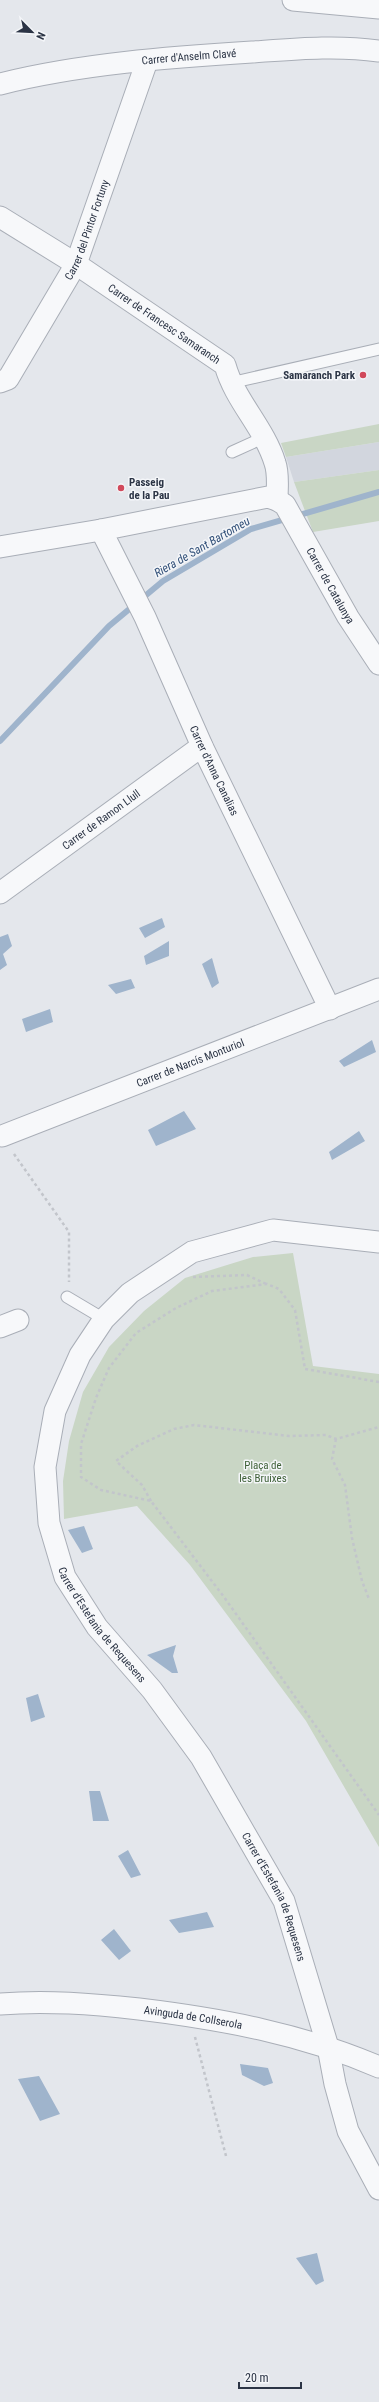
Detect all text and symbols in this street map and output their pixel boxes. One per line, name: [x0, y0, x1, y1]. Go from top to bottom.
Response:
north arrow: [12, 12, 52, 52]
text: N: [33, 30, 48, 42]
street label: Carrer d'Anselm Clavé: [141, 47, 237, 68]
street label: Carrer del Pintor Fortuny: [62, 178, 112, 282]
street label: Carrer de Francesc Samaranch: [105, 282, 223, 367]
place label: Samaranch Park: [283, 369, 356, 382]
marker: Samaranch Park: [358, 370, 368, 380]
place label: Passeig de la Pau: [129, 476, 170, 502]
marker: Passeig de la Pau: [116, 483, 126, 493]
water label: Riera de Sant Bartomeu: [152, 514, 253, 580]
street label: Carrer de Catalunya: [303, 545, 357, 626]
street label: Carrer d'Anna Canalias: [187, 724, 241, 818]
street label: Carrer de Ramon Llull: [60, 787, 143, 853]
street label: Carrer de Narcís Monturiol: [135, 1036, 246, 1090]
park label: Plaça de les Bruixes: [239, 1459, 287, 1485]
street label: Carrer d'Estefania de Requesens: [55, 1566, 148, 1685]
street label: Carrer d'Estefania de Requesens: [239, 1830, 308, 1963]
street label: Avinguda de Collserola: [143, 2004, 243, 2032]
scale bar: [239, 2364, 301, 2390]
text: 20 m: [245, 2371, 269, 2385]

